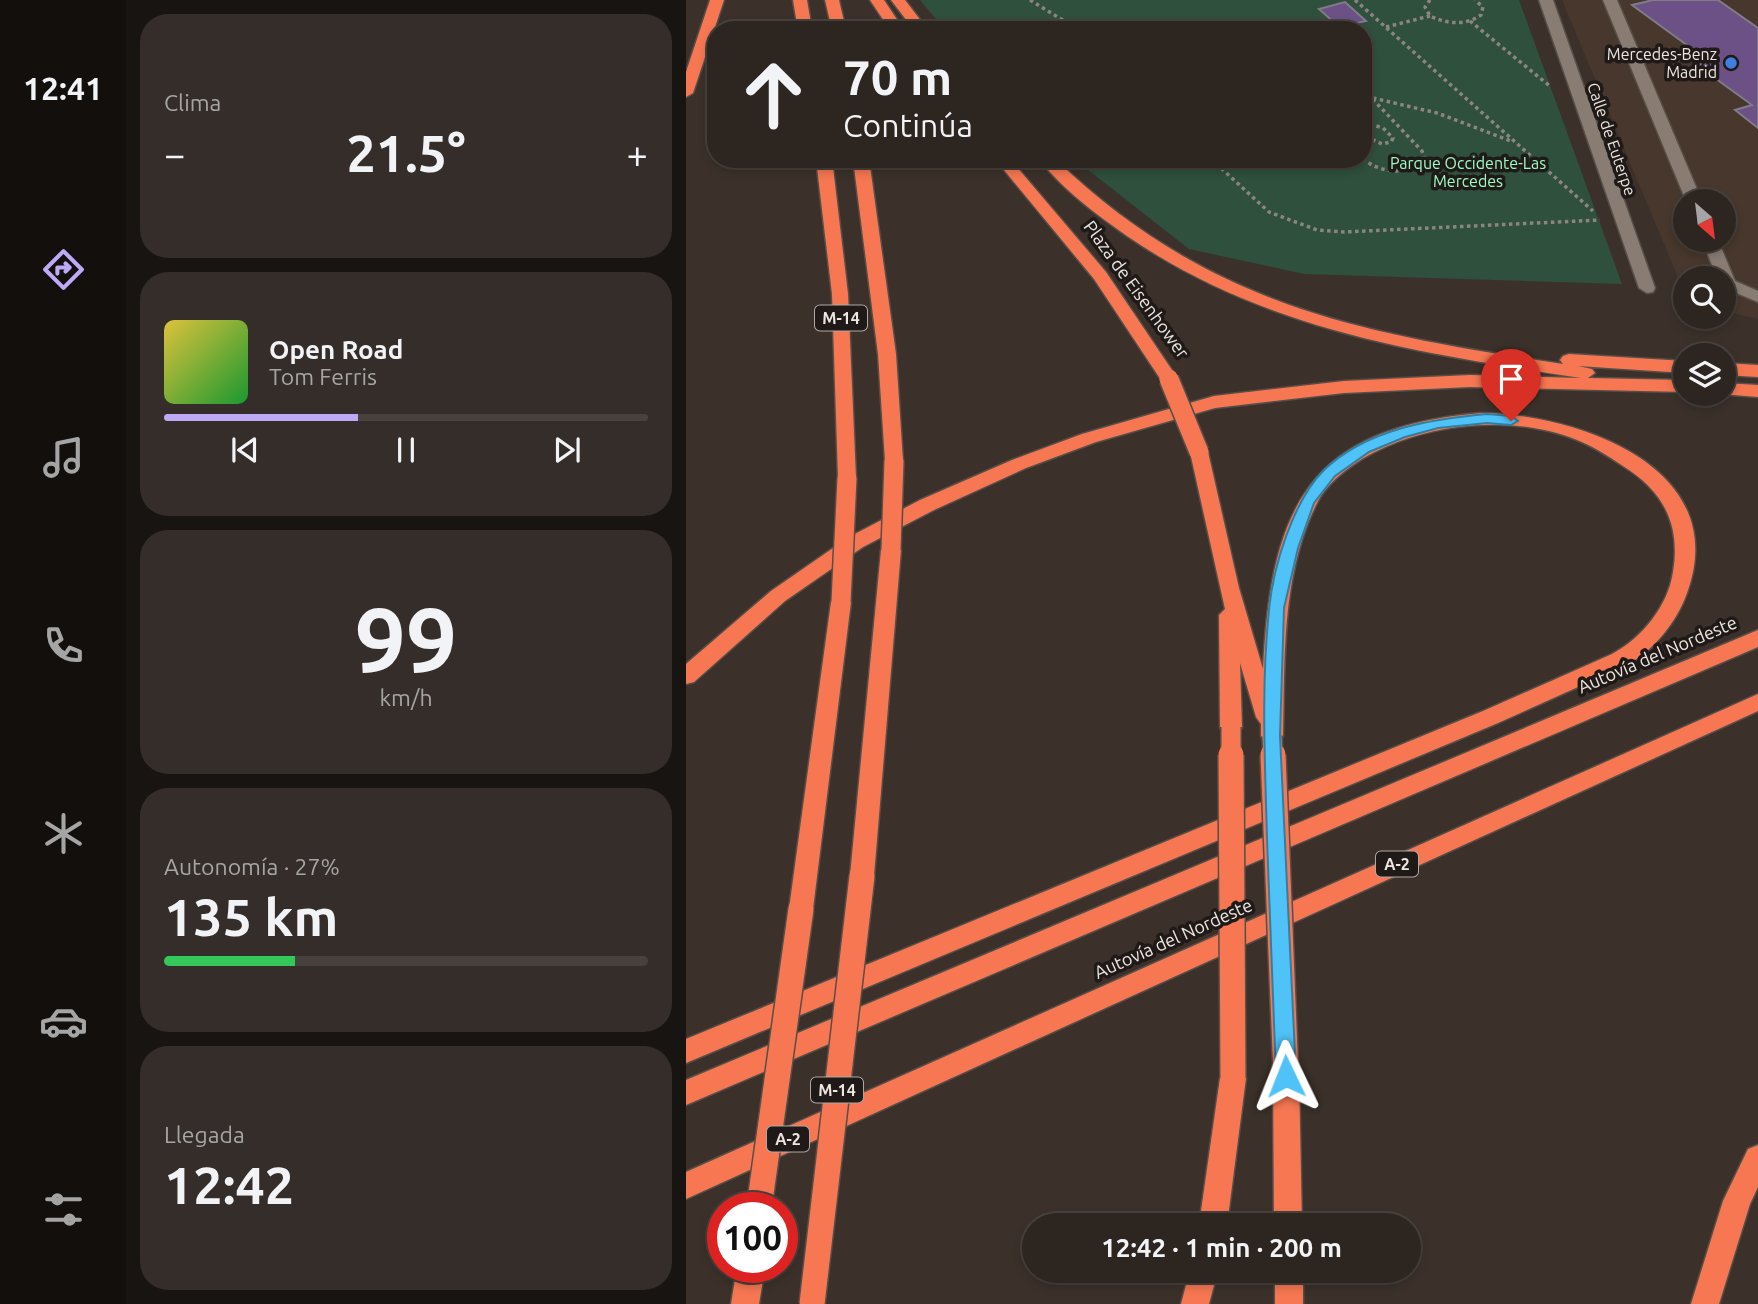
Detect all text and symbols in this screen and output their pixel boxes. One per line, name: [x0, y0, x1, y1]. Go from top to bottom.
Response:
place label: Mercedes-Benz Madrid: [1607, 45, 1717, 81]
icon: ahead: [728, 49, 819, 140]
text: 70 m: [843, 49, 952, 104]
marker: Mercedes-Benz Madrid: [1723, 55, 1739, 71]
text: 12:41: [23, 70, 103, 106]
street label: Calle de Euterpe: [1584, 80, 1640, 198]
text: Clima: [164, 90, 221, 115]
text: Continúa: [843, 107, 973, 143]
text: 21.5°: [346, 124, 466, 182]
text: −: [164, 133, 185, 175]
text: +: [627, 133, 648, 175]
park label: Parque Occidente-Las Mercedes: [1390, 154, 1546, 190]
north arrow: [1673, 189, 1736, 252]
map controls: [1673, 189, 1736, 406]
street label: Plaza de Eisenhower: [1080, 216, 1194, 362]
icon: directions: [39, 245, 88, 294]
button: search: [1673, 266, 1736, 329]
road number: M-14: [815, 306, 867, 330]
text: Open Road: [269, 335, 403, 364]
button: layers: [1673, 343, 1736, 406]
pin: [1481, 349, 1541, 421]
icon: arrive: [1492, 360, 1530, 398]
text: Tom Ferris: [269, 364, 377, 389]
icon: previous: [226, 431, 264, 469]
icon: pause: [387, 431, 425, 469]
icon: next: [548, 431, 586, 469]
icon: music: [39, 433, 88, 482]
text: 99: [355, 588, 457, 690]
street label: Autovía del Nordeste: [1574, 611, 1740, 697]
icon: phone: [39, 621, 88, 670]
text: km/h: [379, 685, 433, 710]
icon: climate: [39, 809, 88, 858]
road number: A-2: [1376, 852, 1418, 876]
text: Autonomía · 27%: [164, 854, 340, 879]
text: 135 km: [164, 888, 338, 946]
street label: Autovía del Nordeste: [1091, 894, 1255, 982]
icon: car: [39, 997, 88, 1046]
position arrow: [1249, 1039, 1323, 1113]
road number: M-14: [811, 1078, 863, 1102]
text: Llegada: [164, 1122, 245, 1147]
road number: A-2: [767, 1126, 809, 1152]
text: 12:42: [164, 1156, 294, 1214]
icon: filters: [39, 1185, 88, 1234]
speed limit sign: 100: [707, 1192, 798, 1283]
text: 12:42 · 1 min · 200 m: [1101, 1233, 1342, 1262]

